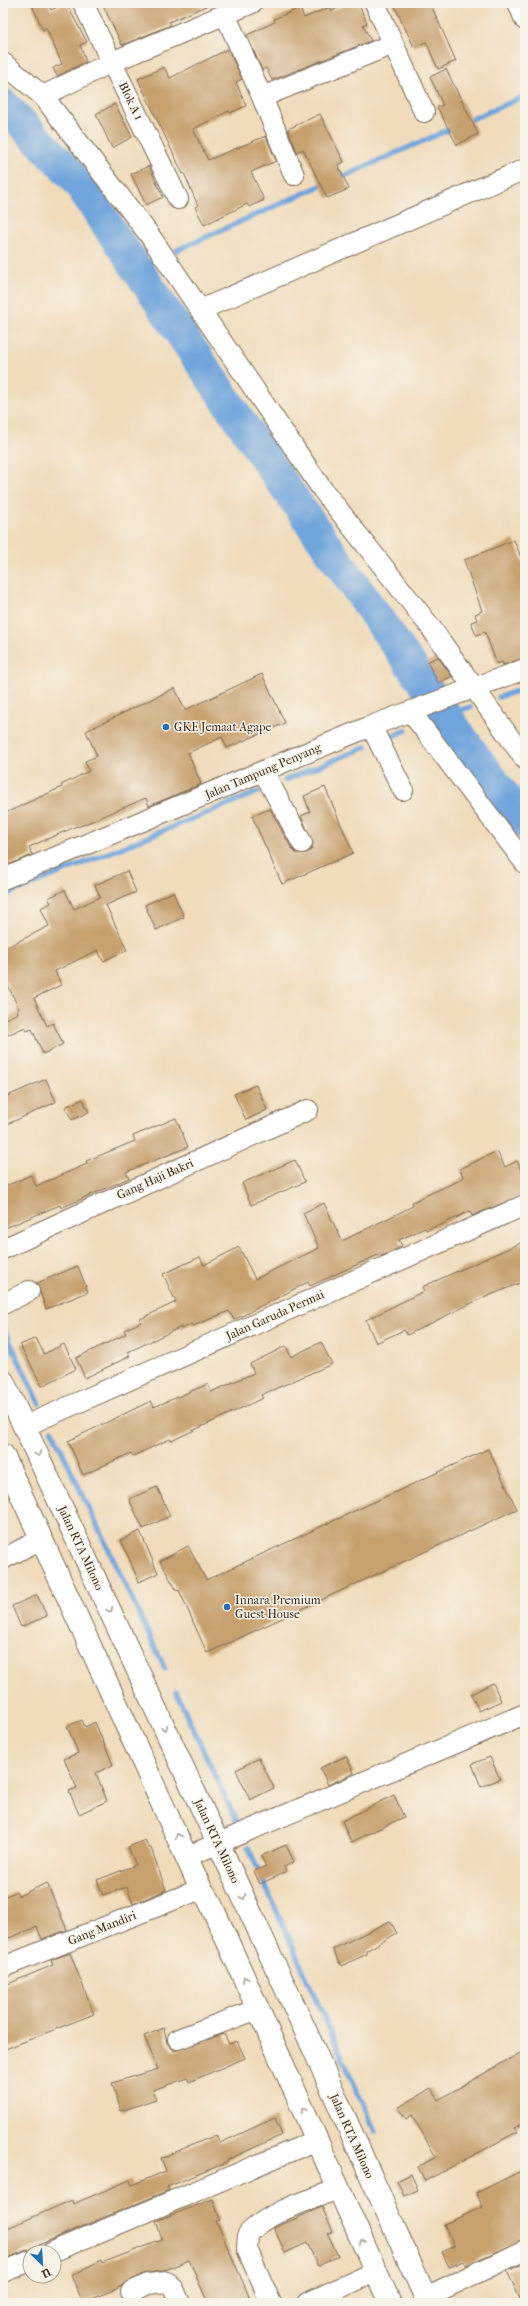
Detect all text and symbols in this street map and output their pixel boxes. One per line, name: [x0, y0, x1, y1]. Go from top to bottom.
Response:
street label: Blok A 1: [116, 80, 146, 122]
place label: GKE Jemaat Agape: [174, 720, 271, 734]
marker: GKE Jemaat Agape: [161, 722, 171, 732]
street label: Jalan Tampung Penyang: [202, 740, 324, 802]
street label: Gang Haji Bakri: [114, 1156, 196, 1202]
street label: Jalan Garuda Permai: [223, 1287, 327, 1343]
one-way arrow: [33, 1450, 41, 1458]
street label: Jalan RTA Milono: [55, 1503, 107, 1592]
place label: Innara Premium Guest House: [235, 1593, 321, 1621]
marker: Innara Premium Guest House: [222, 1602, 232, 1612]
one-way arrow: [105, 1606, 113, 1614]
one-way arrow: [160, 1724, 168, 1732]
street label: Jalan RTA Milono: [191, 1796, 243, 1885]
one-way arrow: [175, 1833, 183, 1840]
one-way arrow: [238, 1893, 246, 1900]
street label: Gang Mandiri: [66, 1908, 138, 1948]
one-way arrow: [242, 1976, 250, 1983]
street label: Jalan RTA Milono: [327, 2090, 377, 2181]
one-way arrow: [301, 2107, 309, 2115]
one-way arrow: [359, 2239, 367, 2246]
north arrow: [22, 2244, 62, 2284]
text: U: [39, 2264, 54, 2280]

